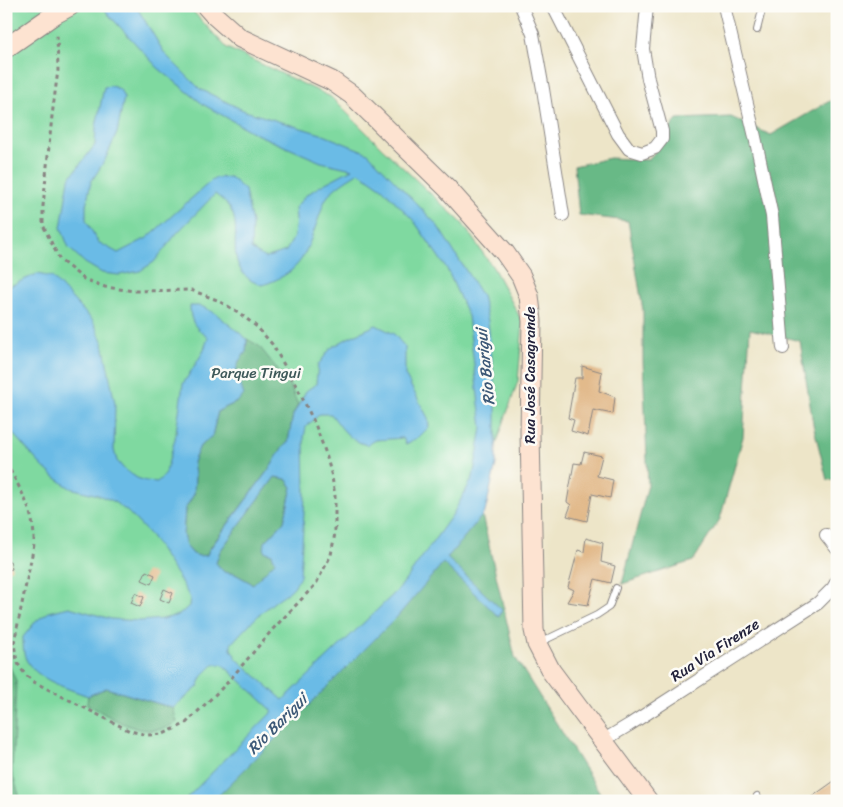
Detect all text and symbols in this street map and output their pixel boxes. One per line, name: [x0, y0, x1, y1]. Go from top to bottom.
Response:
street label: Rua José Casagrande: [517, 306, 543, 444]
water label: Rio Barigui: [466, 324, 503, 407]
park label: Parque Tingui: [211, 360, 302, 386]
street label: Rua Via Firenze: [665, 611, 765, 689]
water label: Rio Barigui: [240, 684, 317, 761]

